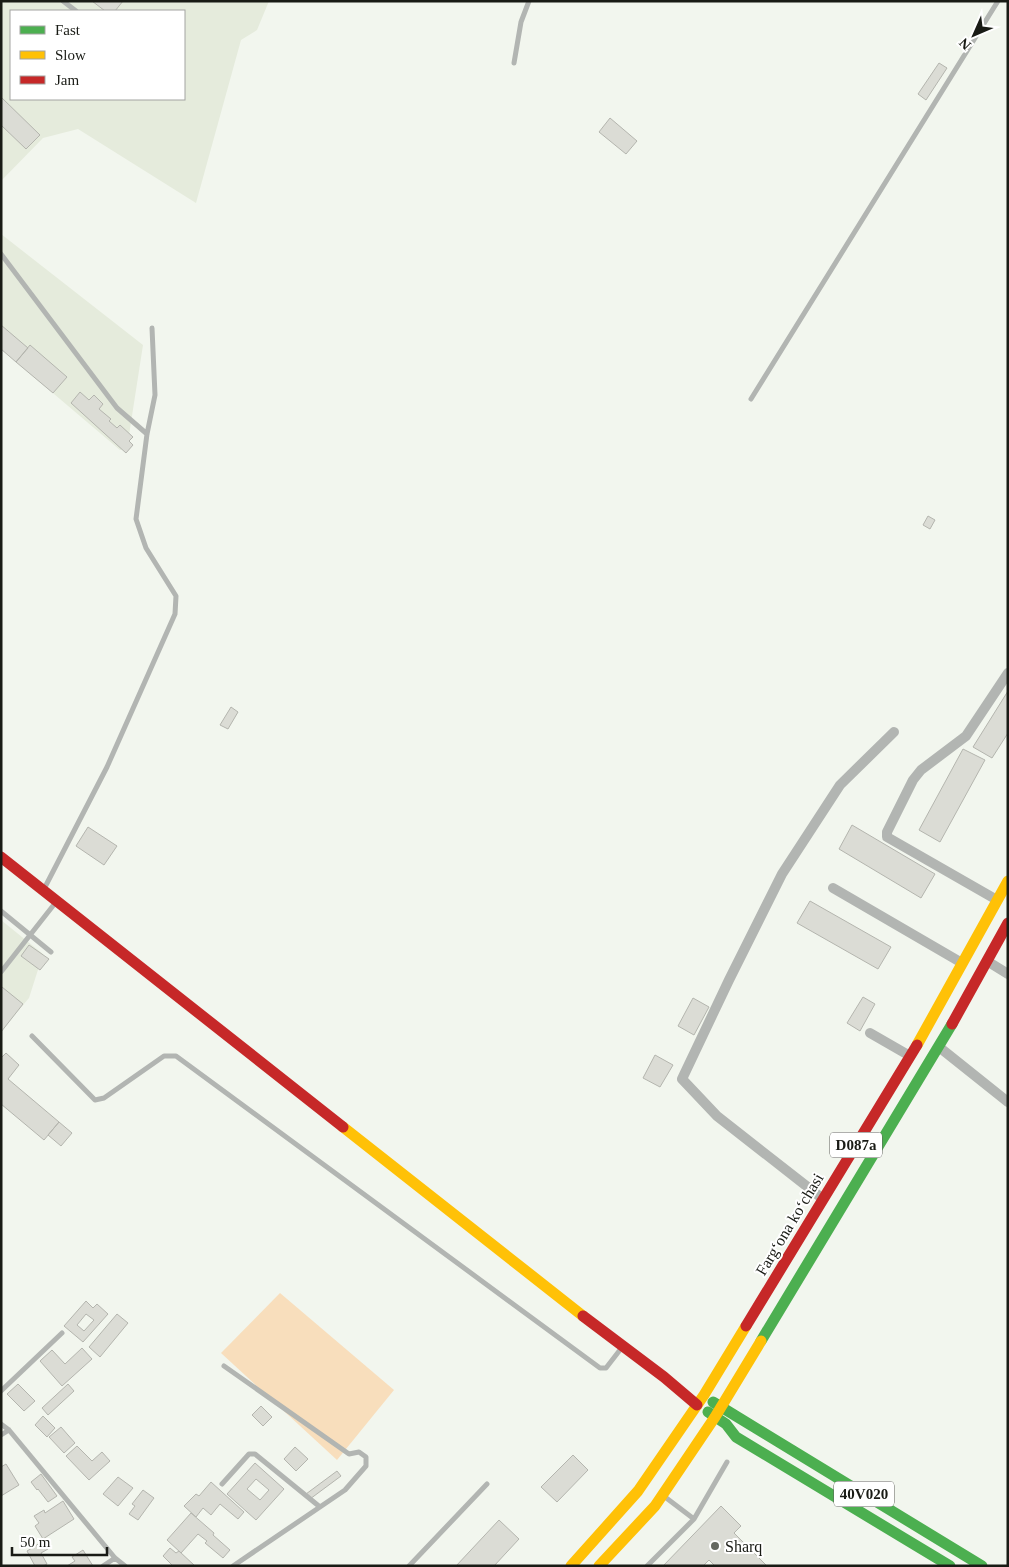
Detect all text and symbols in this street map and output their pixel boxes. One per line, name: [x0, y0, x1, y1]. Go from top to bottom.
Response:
legend: [10, 10, 185, 100]
north arrow: [949, 10, 999, 60]
text: Fast: [55, 22, 81, 38]
text: N: [956, 35, 974, 53]
text: Slow: [55, 47, 86, 63]
text: Jam: [55, 72, 79, 88]
road number: D087a: [830, 1132, 882, 1158]
street label: Fargʻona koʻchasi: [752, 1170, 828, 1279]
road number: 40V020: [834, 1482, 894, 1506]
scale bar: [12, 1524, 108, 1556]
text: 50 m: [20, 1534, 51, 1550]
place label: Sharq: [725, 1538, 762, 1556]
marker: Sharq: [709, 1540, 721, 1552]

